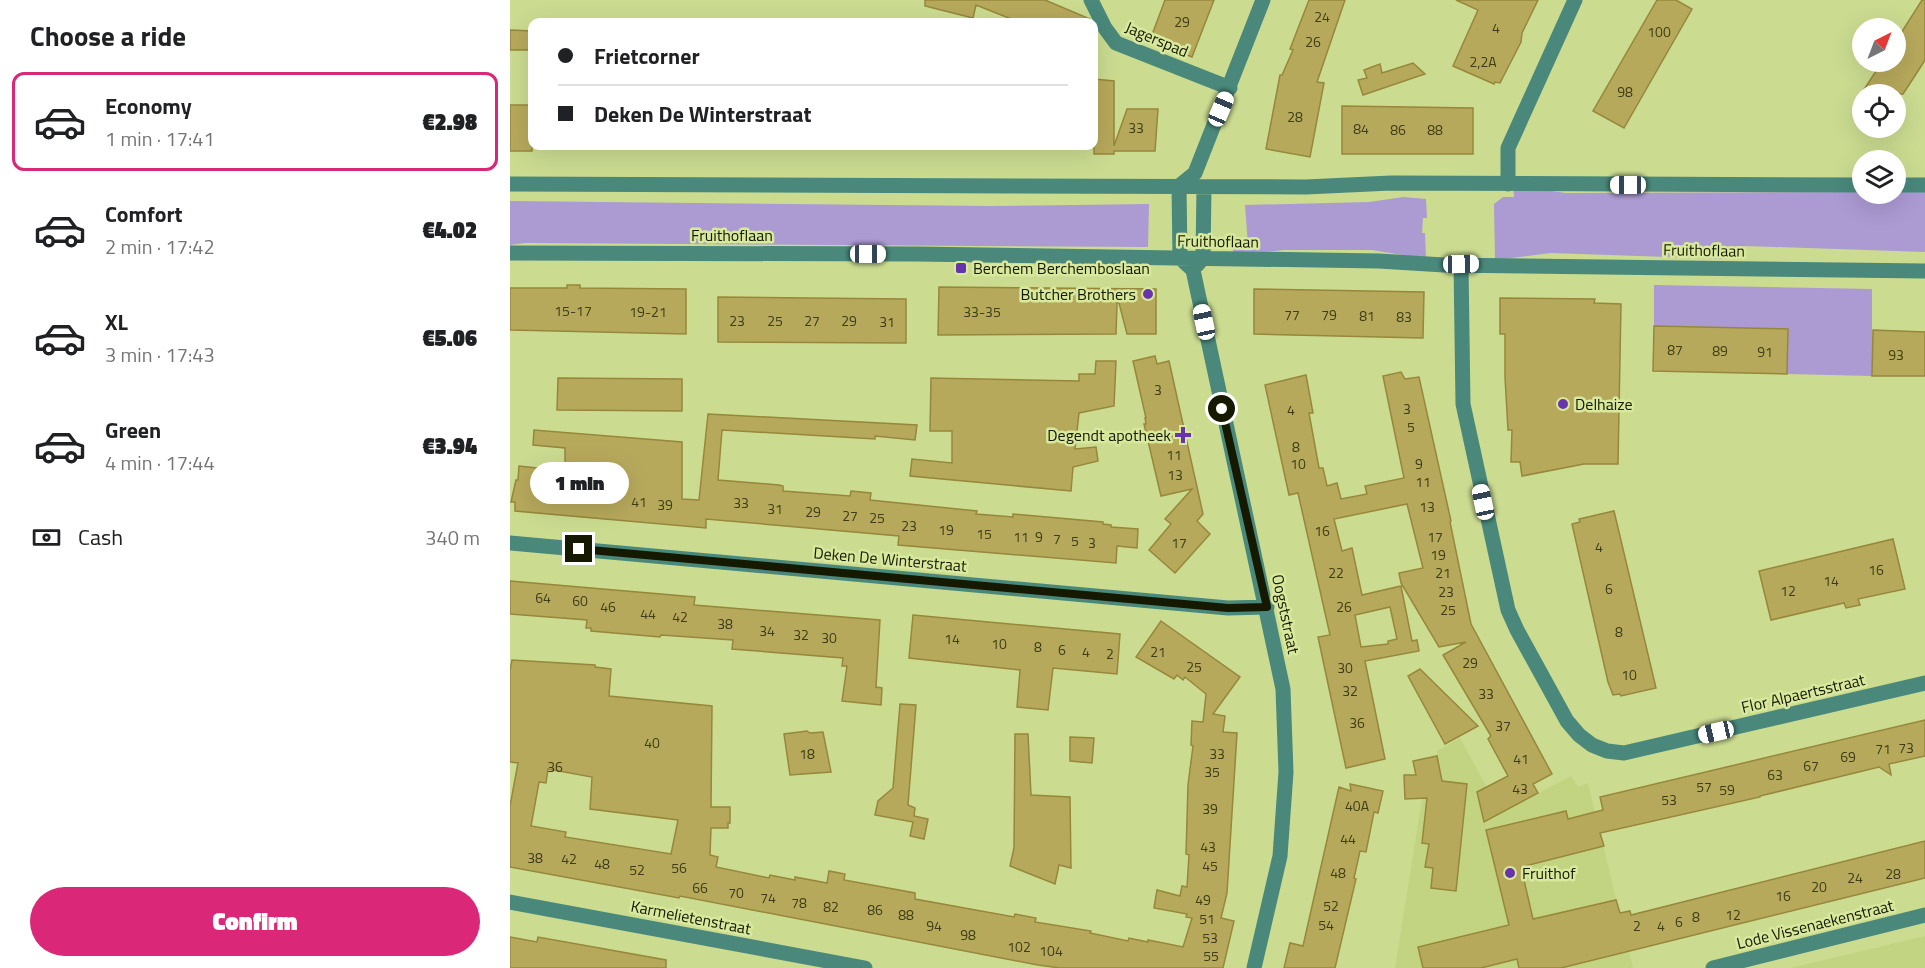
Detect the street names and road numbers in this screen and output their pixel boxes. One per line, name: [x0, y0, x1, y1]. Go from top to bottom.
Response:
street label: Jagerspad: [1122, 15, 1192, 63]
street label: Fruithoflaan: [691, 223, 773, 247]
street label: Fruithoflaan: [1177, 228, 1259, 254]
street label: Fruithoflaan: [1663, 237, 1745, 263]
street label: Deken De Winterstraat: [812, 540, 968, 578]
street label: Oogststraat: [1266, 572, 1306, 656]
street label: Flor Alpaertsstraat: [1739, 667, 1868, 719]
street label: Lode Vissenaekenstraat: [1734, 893, 1896, 955]
street label: Karmelietenstraat: [629, 894, 753, 940]

